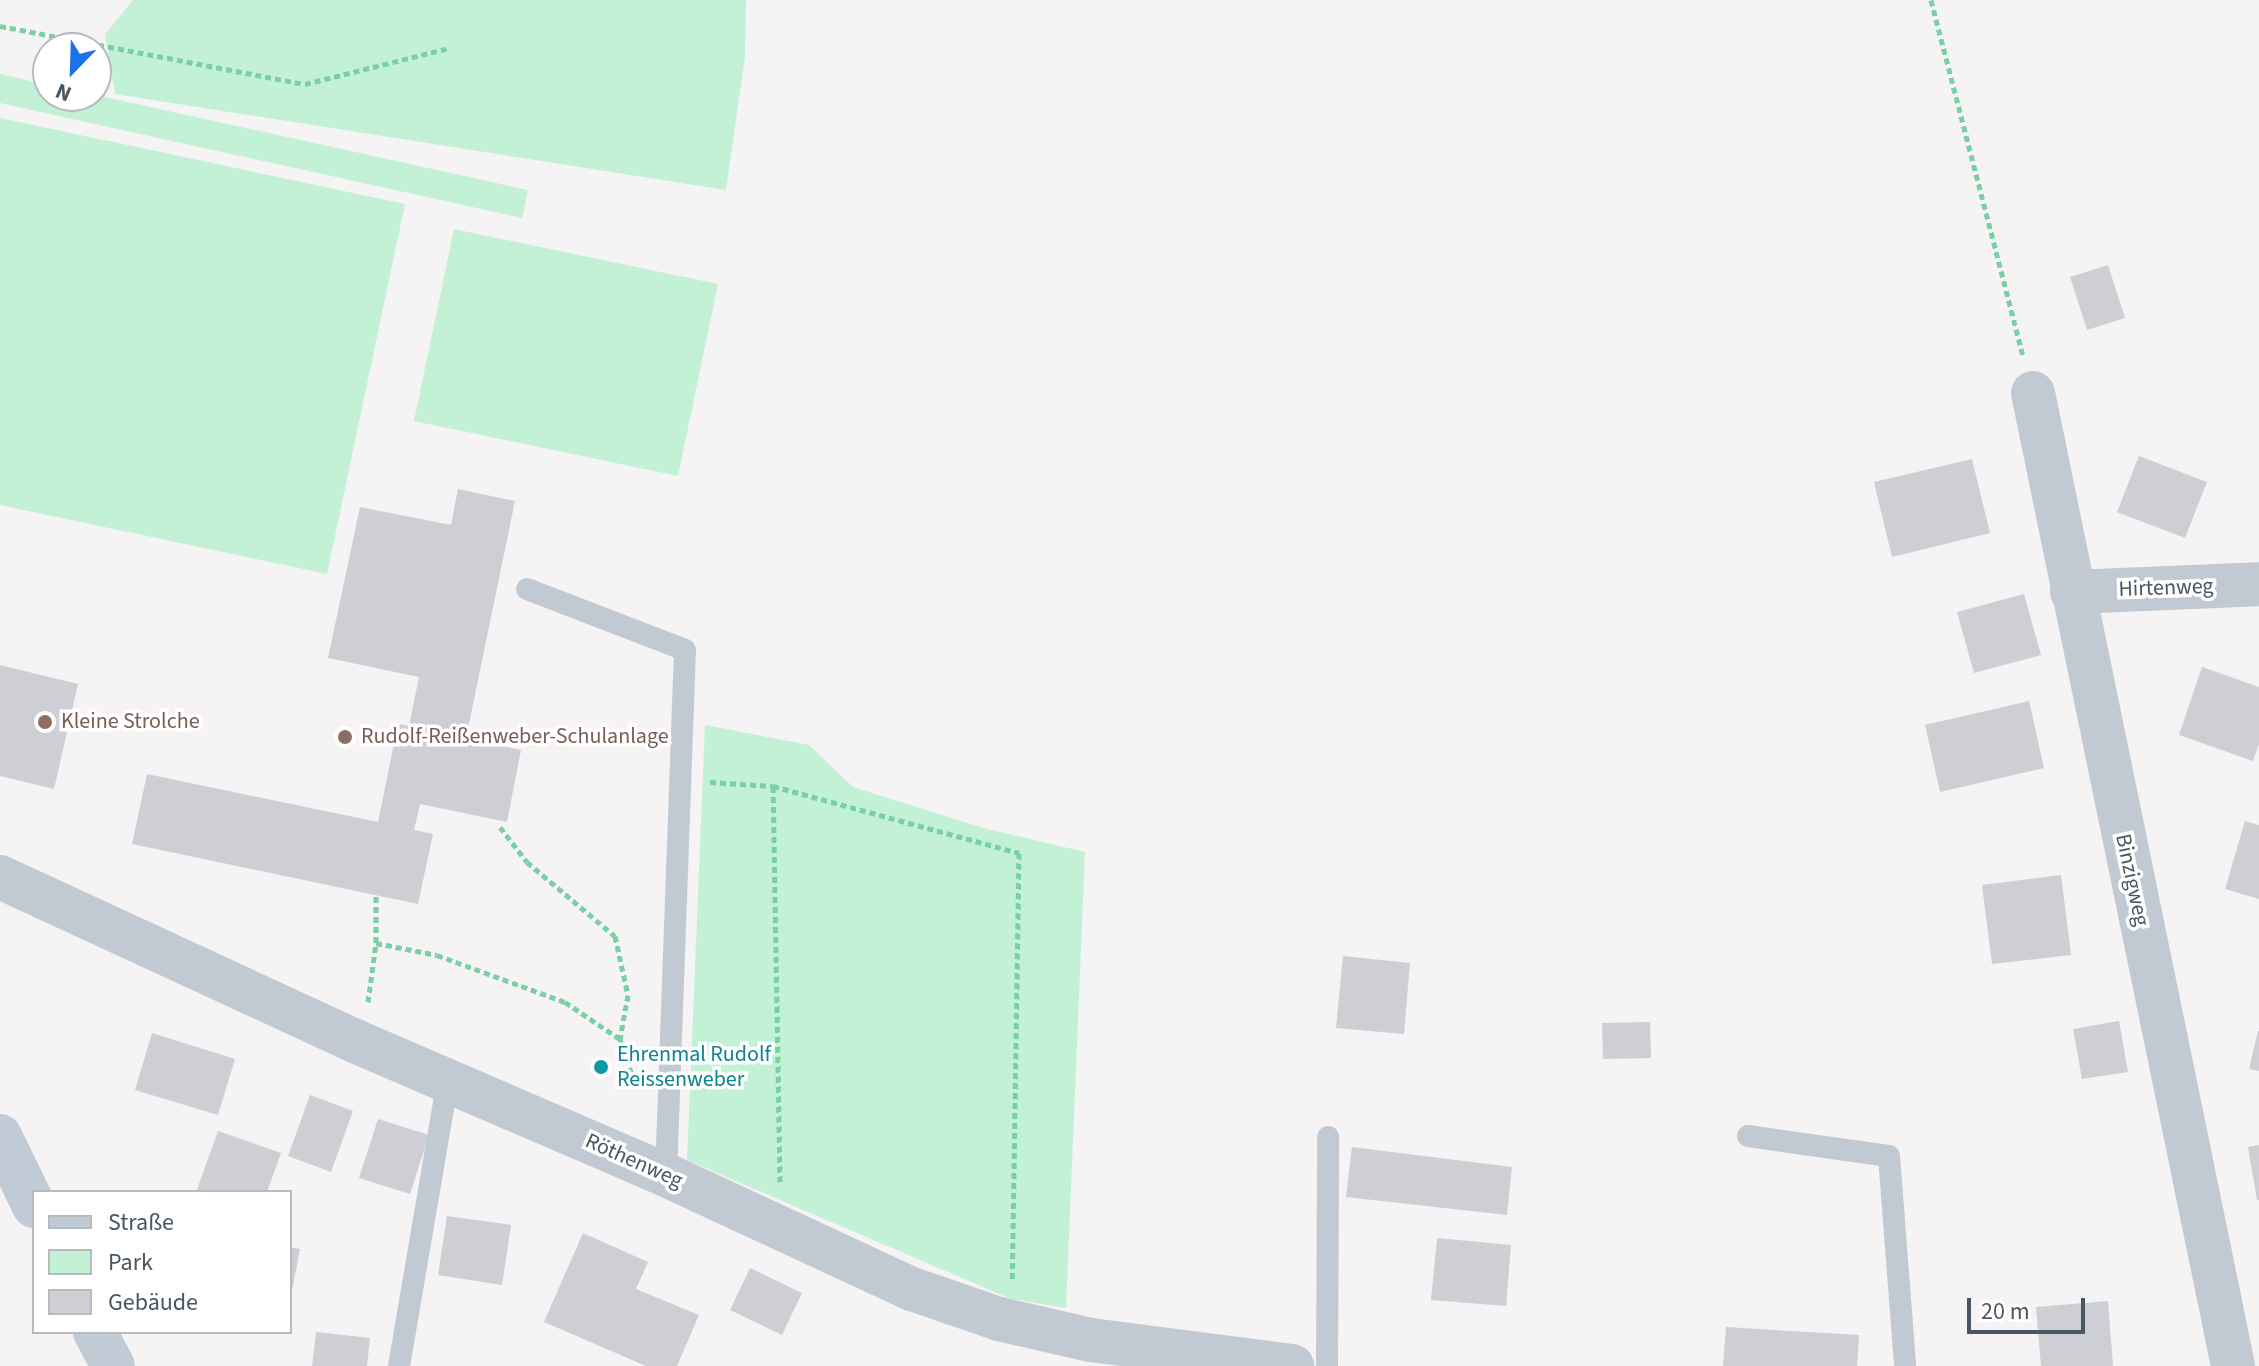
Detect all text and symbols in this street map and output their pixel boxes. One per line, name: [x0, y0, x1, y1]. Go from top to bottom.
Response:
north arrow: [32, 32, 112, 112]
text: N: [50, 75, 76, 110]
street label: Hirtenweg: [2118, 573, 2214, 603]
place label: Kleine Strolche: [61, 709, 200, 735]
marker: Kleine Strolche: [36, 713, 54, 731]
place label: Rudolf-Reißenweber-Schulanlage: [361, 724, 669, 750]
marker: Rudolf-Reißenweber-Schulanlage: [336, 728, 354, 746]
street label: Binzigweg: [2109, 831, 2155, 929]
place label: Ehrenmal Rudolf Reissenweber: [617, 1041, 771, 1092]
marker: Ehrenmal Rudolf Reissenweber: [592, 1058, 610, 1076]
street label: Röthenweg: [581, 1128, 687, 1194]
legend: [32, 1190, 292, 1334]
text: Straße: [108, 1205, 174, 1240]
text: Park: [108, 1245, 153, 1280]
scale bar: [1971, 1282, 2089, 1332]
text: Gebäude: [108, 1285, 198, 1320]
text: 20 m: [1981, 1294, 2030, 1329]

